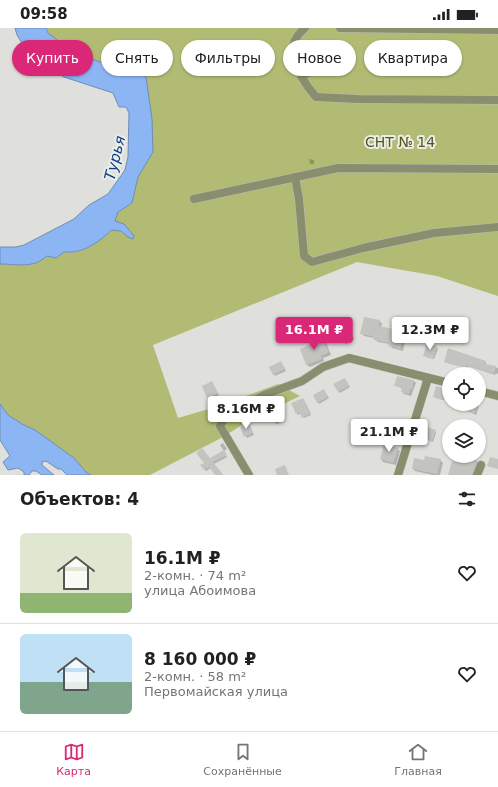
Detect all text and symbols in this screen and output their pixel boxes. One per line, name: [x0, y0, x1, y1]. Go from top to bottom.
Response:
text: 09:58: [20, 5, 68, 23]
chip: Купить: [12, 40, 93, 76]
chip: Снять: [101, 40, 173, 76]
chip: Фильтры: [181, 40, 275, 76]
chip: Новое: [283, 40, 356, 76]
chip: Квартира: [364, 40, 462, 76]
water label: Турья: [101, 134, 129, 182]
park label: СНТ № 14: [365, 134, 435, 150]
pin: 16.1M ₽: [277, 317, 351, 351]
pin: 12.3M ₽: [393, 317, 467, 351]
text: 16.1M ₽: [285, 322, 343, 337]
text: 12.3M ₽: [401, 322, 459, 337]
map controls: [442, 367, 486, 463]
button: locate: [442, 367, 486, 411]
pin: 8.16M ₽: [209, 396, 283, 430]
text: 8.16M ₽: [217, 401, 275, 416]
pin: 21.1M ₽: [352, 419, 426, 453]
button: layers: [442, 419, 486, 463]
text: 21.1M ₽: [360, 424, 418, 439]
icon: filters: [456, 488, 478, 510]
text: Объектов: 4: [20, 489, 139, 509]
text: 16.1M ₽: [144, 548, 221, 568]
icon: home: [52, 549, 100, 597]
icon: heart: [456, 562, 478, 584]
text: 2-комн. · 74 m²: [144, 568, 246, 583]
text: улица Абоимова: [144, 583, 256, 598]
text: 8 160 000 ₽: [144, 649, 256, 669]
icon: home: [52, 650, 100, 698]
icon: heart: [456, 663, 478, 685]
text: 2-комн. · 58 m²: [144, 669, 246, 684]
text: Первомайская улица: [144, 684, 288, 699]
tab: Карта: [56, 741, 91, 778]
tab: Сохранённые: [203, 741, 282, 778]
tab: Главная: [394, 741, 442, 778]

